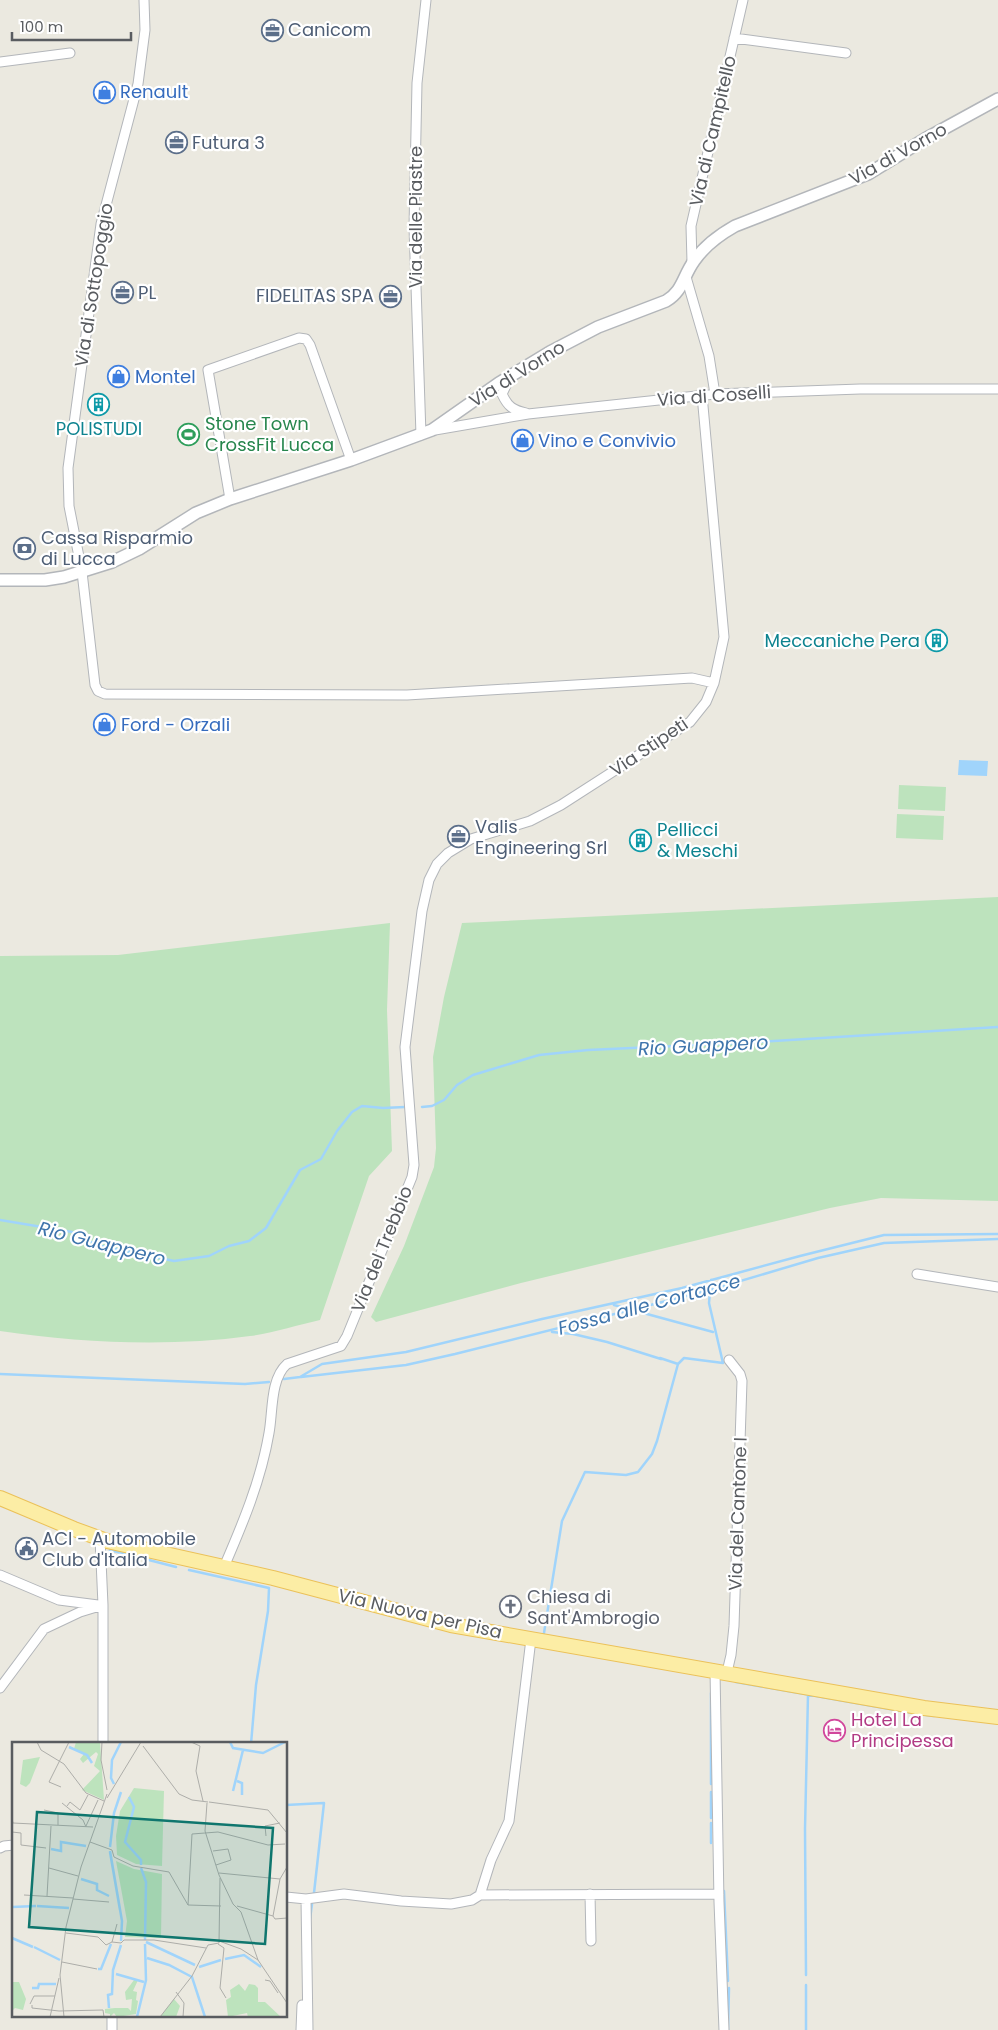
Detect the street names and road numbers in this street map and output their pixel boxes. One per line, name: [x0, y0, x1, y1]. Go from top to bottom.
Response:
street label: Via di Campitello: [683, 53, 742, 209]
street label: Via di Vorno: [844, 116, 951, 191]
street label: Via delle Piastre: [403, 146, 428, 288]
street label: Via di Sottopoggio: [68, 201, 119, 369]
street label: Via di Vorno: [464, 334, 569, 413]
street label: Via di Coselli: [656, 379, 772, 412]
street label: Via Stipeti: [605, 711, 693, 782]
street label: Via del Trebbio: [345, 1182, 418, 1316]
street label: Via del Cantone I: [722, 1437, 753, 1591]
street label: Via Nuova per Pisa: [336, 1582, 505, 1645]

